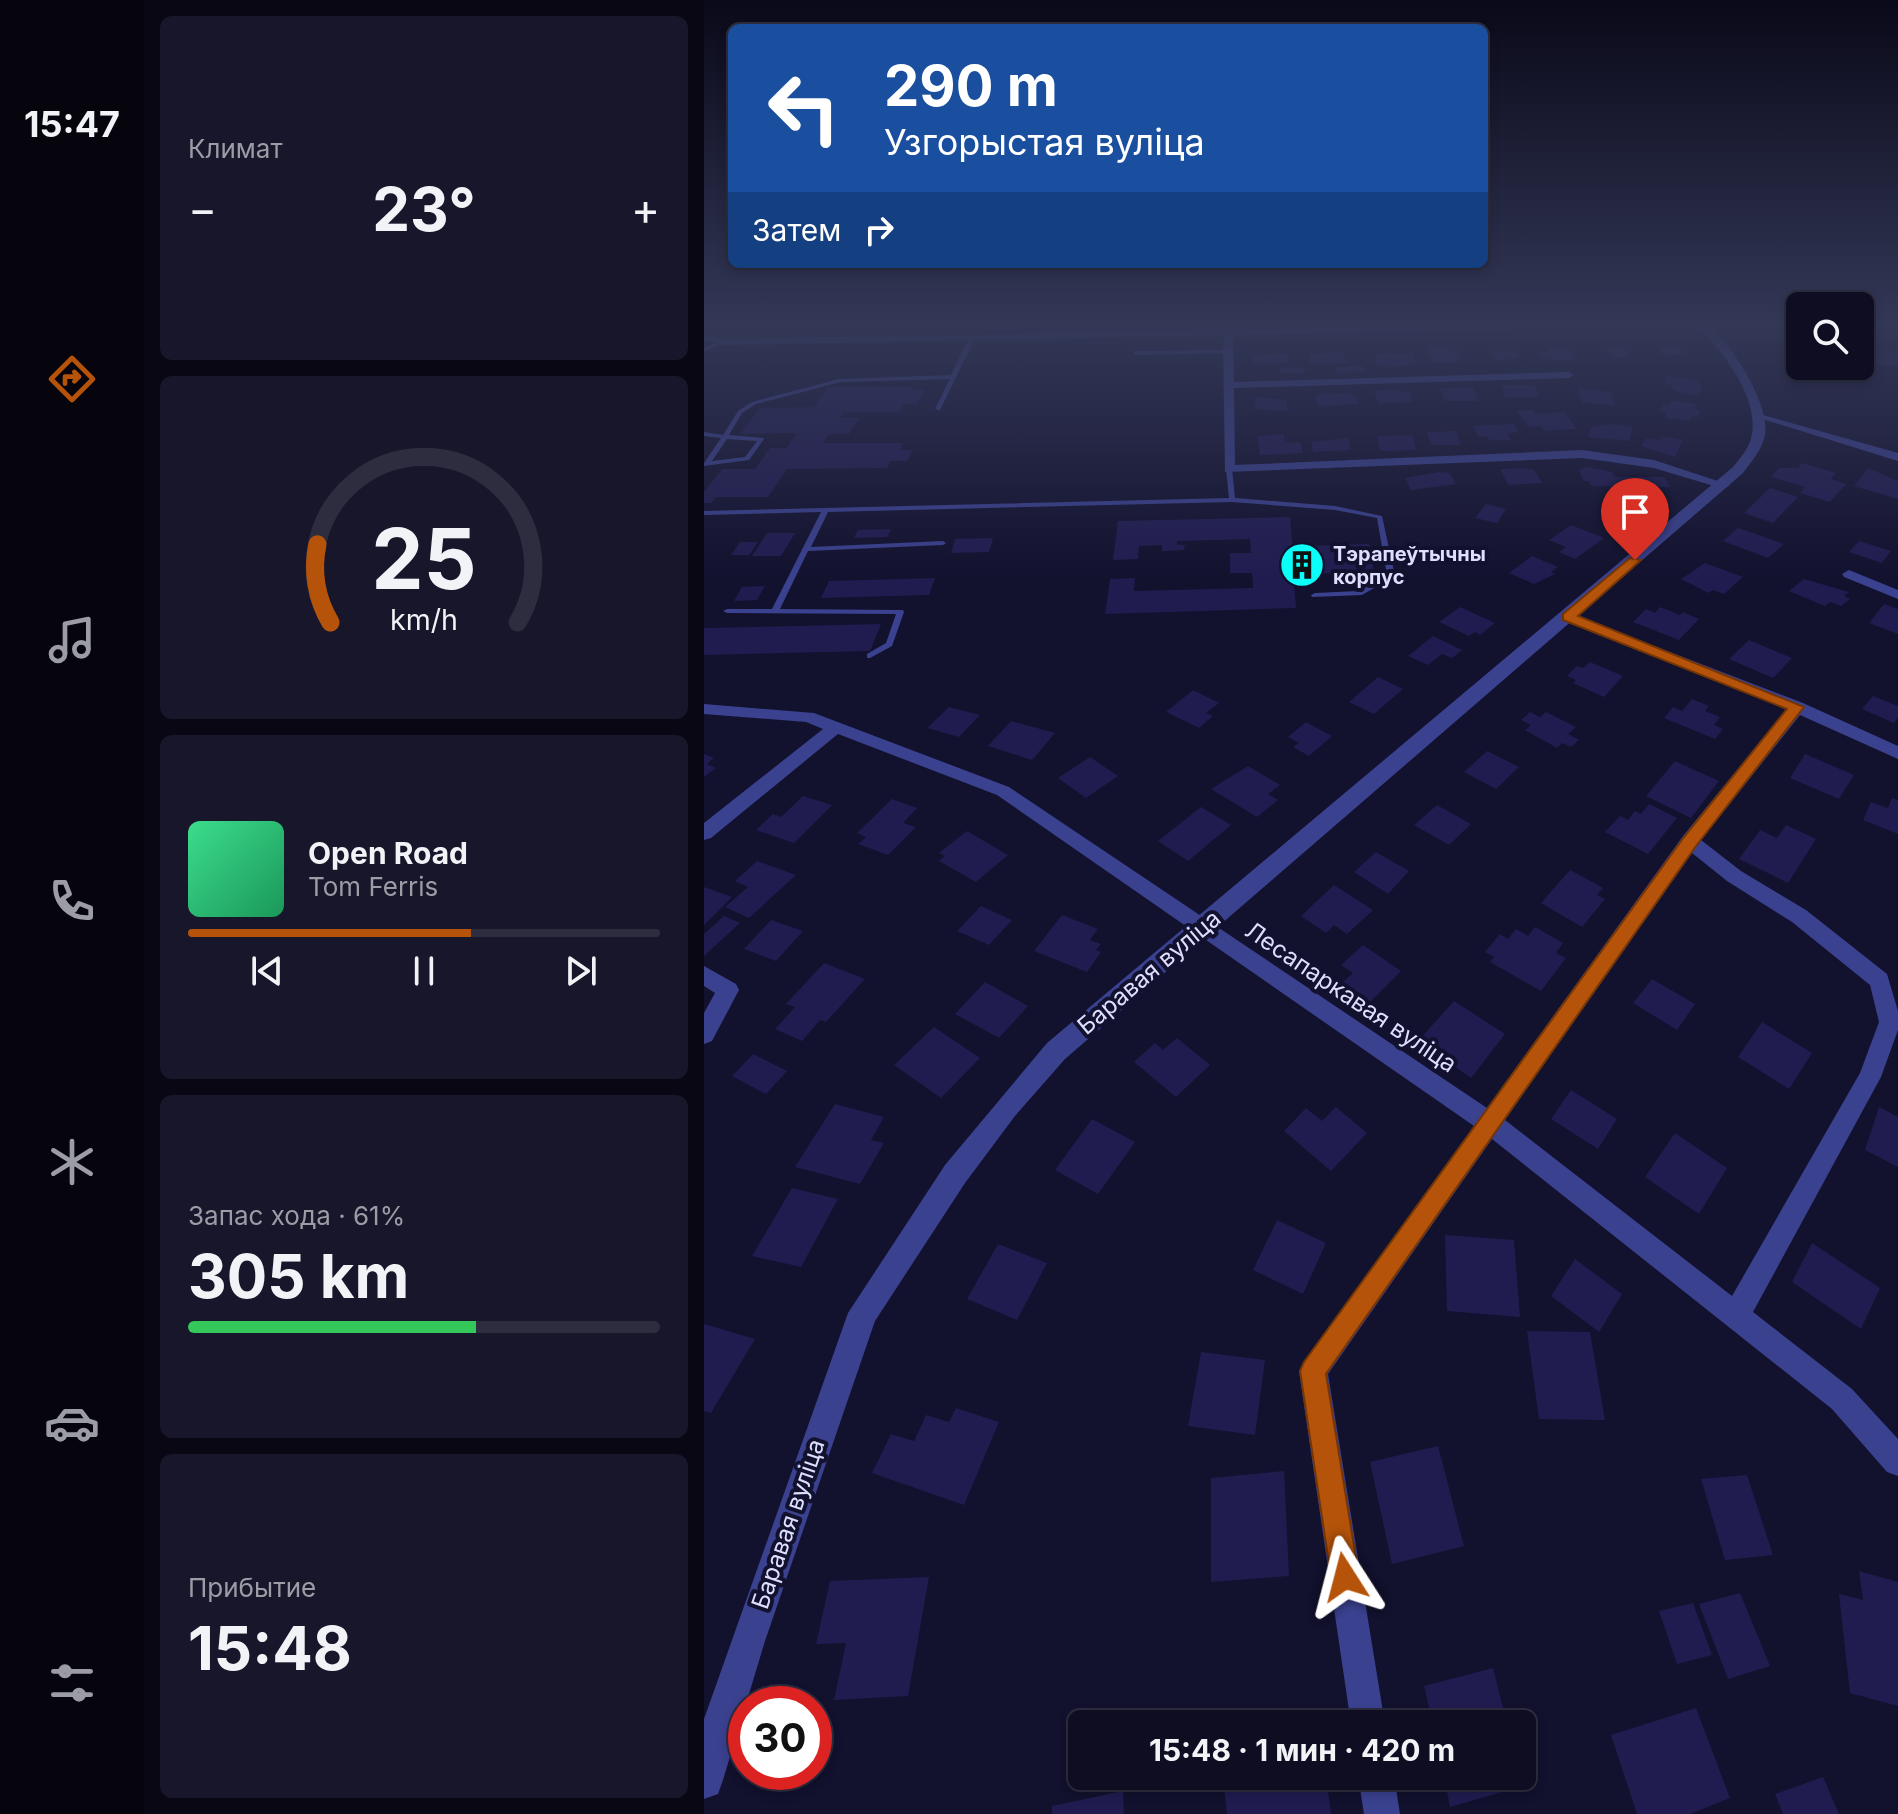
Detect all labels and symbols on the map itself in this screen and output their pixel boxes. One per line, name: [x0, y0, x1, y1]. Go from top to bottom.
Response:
pin: [1601, 478, 1669, 560]
building icon: Тэрапеўтычны корпус: [1278, 541, 1326, 589]
place label: Тэрапеўтычны корпус: [1333, 542, 1486, 589]
street label: Баравая вуліца: [1072, 904, 1226, 1040]
street label: Лесапаркавая вуліца: [1240, 915, 1462, 1079]
street label: Баравая вуліца: [745, 1435, 831, 1613]
position arrow: [1303, 1535, 1387, 1619]
speed limit sign: 30: [728, 1686, 832, 1790]

